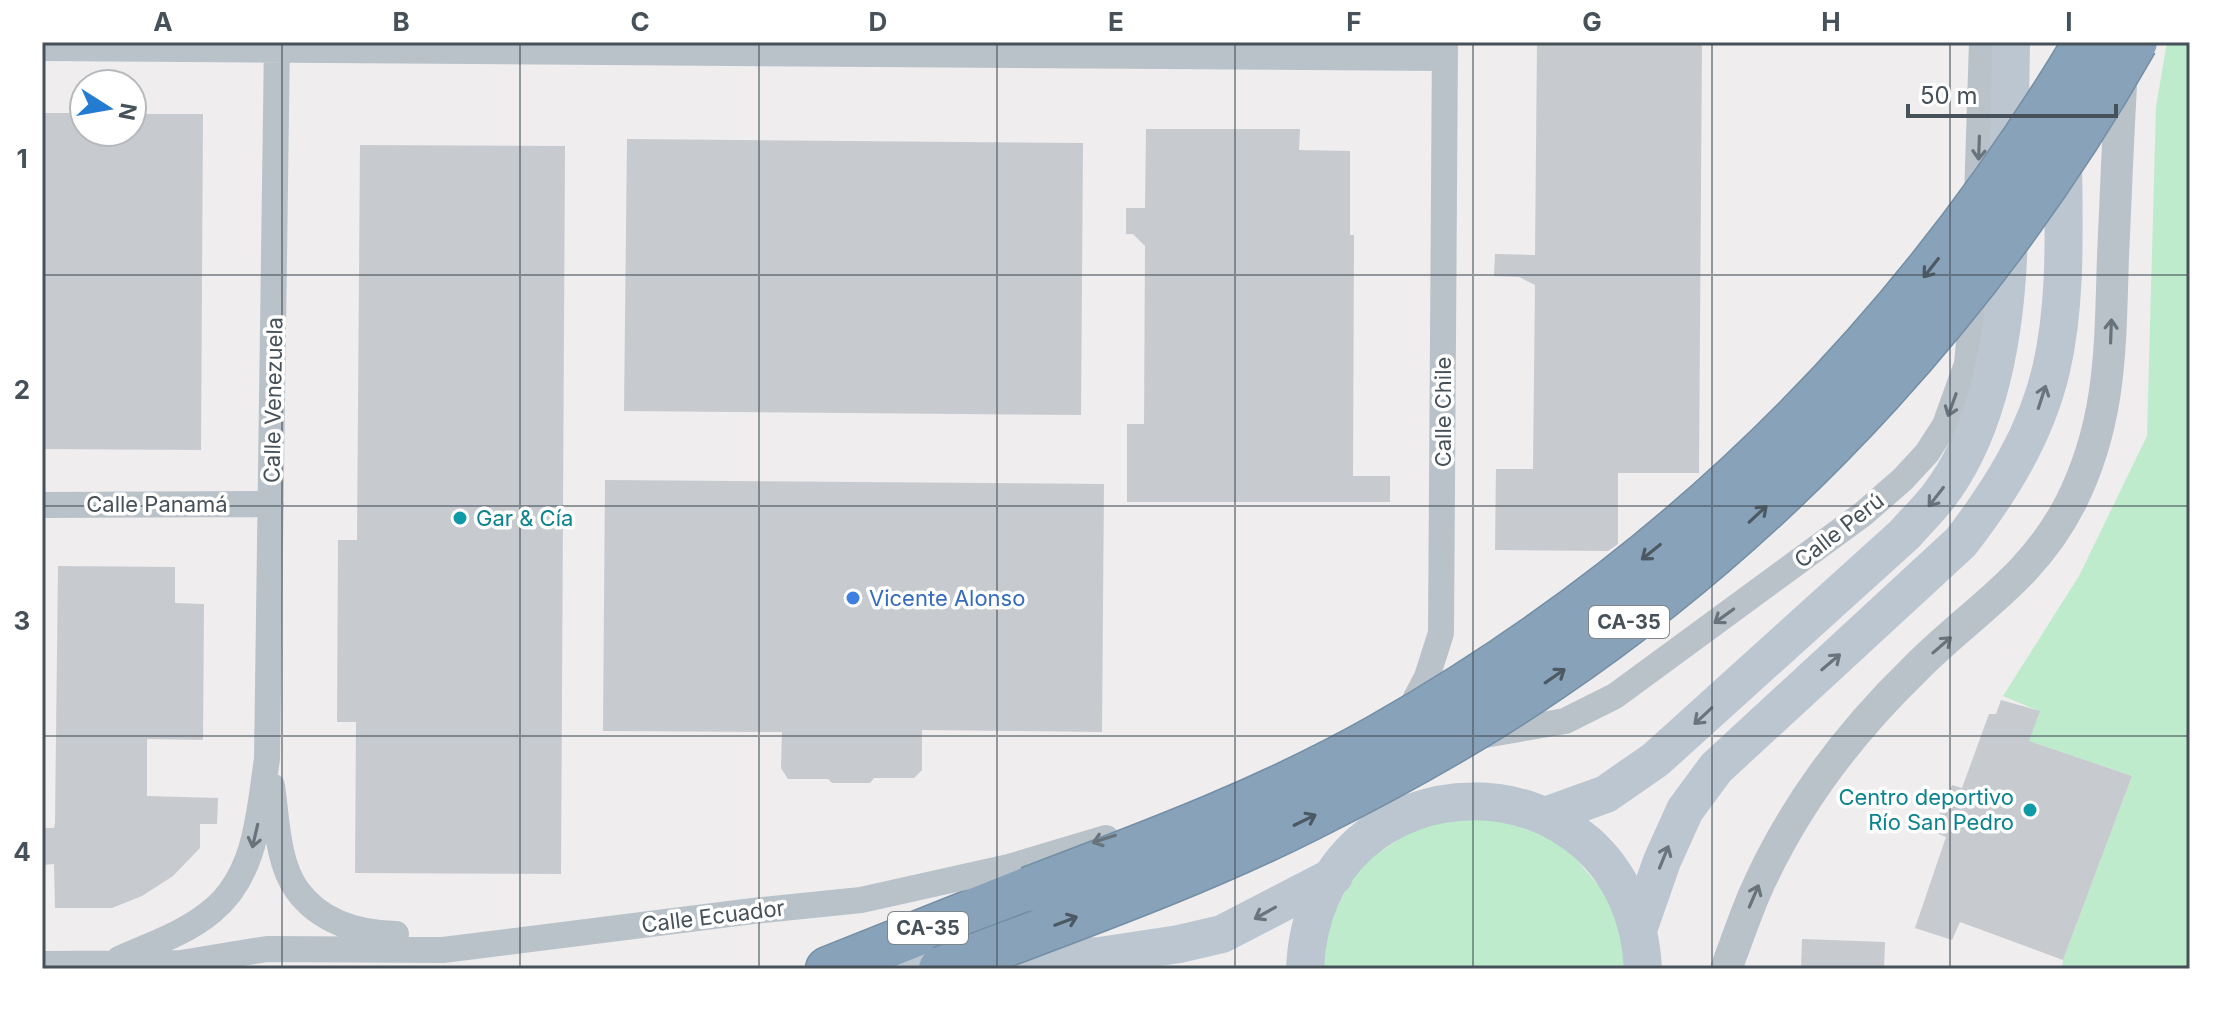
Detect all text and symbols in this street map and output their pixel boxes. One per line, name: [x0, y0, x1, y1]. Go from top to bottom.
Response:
text: A: [153, 6, 173, 37]
text: B: [392, 6, 410, 37]
text: C: [630, 6, 650, 37]
text: D: [869, 6, 887, 37]
text: E: [1108, 6, 1124, 37]
text: F: [1346, 6, 1362, 37]
text: G: [1582, 6, 1602, 37]
text: H: [1821, 6, 1841, 37]
text: I: [2065, 6, 2073, 37]
north arrow: [68, 68, 148, 148]
scale bar: [1908, 68, 2116, 118]
text: 50 m: [1920, 81, 1978, 110]
text: N: [113, 101, 142, 123]
one-way arrow: [1971, 134, 1986, 161]
text: 1: [16, 143, 28, 174]
one-way arrow: [1923, 257, 1940, 278]
street label: Calle Venezuela: [259, 317, 287, 483]
one-way arrow: [2103, 318, 2118, 345]
street label: Calle Chile: [1430, 357, 1456, 467]
text: 2: [14, 374, 30, 405]
one-way arrow: [2036, 385, 2051, 410]
one-way arrow: [1944, 392, 1959, 417]
one-way arrow: [1927, 486, 1944, 507]
street label: Calle Perú: [1789, 487, 1889, 573]
street label: Calle Panamá: [86, 491, 228, 517]
place label: Gar & Cía: [476, 505, 573, 531]
one-way arrow: [1747, 506, 1767, 524]
marker: Gar & Cía: [451, 509, 469, 527]
one-way arrow: [1641, 543, 1661, 561]
place label: Vicente Alonso: [869, 585, 1025, 611]
marker: Vicente Alonso: [844, 589, 862, 607]
text: 3: [14, 605, 30, 636]
road number: CA-35: [1589, 606, 1669, 638]
one-way arrow: [1713, 608, 1735, 624]
one-way arrow: [1931, 636, 1951, 654]
one-way arrow: [1820, 653, 1841, 671]
one-way arrow: [1543, 668, 1565, 684]
one-way arrow: [1693, 706, 1713, 725]
place label: Centro deportivo Río San Pedro: [1838, 784, 2014, 835]
marker: Centro deportivo Río San Pedro: [2021, 801, 2039, 819]
one-way arrow: [1293, 812, 1317, 827]
one-way arrow: [246, 822, 261, 848]
one-way arrow: [1092, 833, 1117, 847]
text: 4: [13, 836, 31, 867]
one-way arrow: [1658, 845, 1673, 870]
one-way arrow: [1748, 884, 1763, 909]
street label: Calle Ecuador: [640, 894, 786, 938]
one-way arrow: [1254, 905, 1277, 921]
road number: CA-35: [888, 912, 968, 944]
one-way arrow: [1053, 913, 1078, 927]

